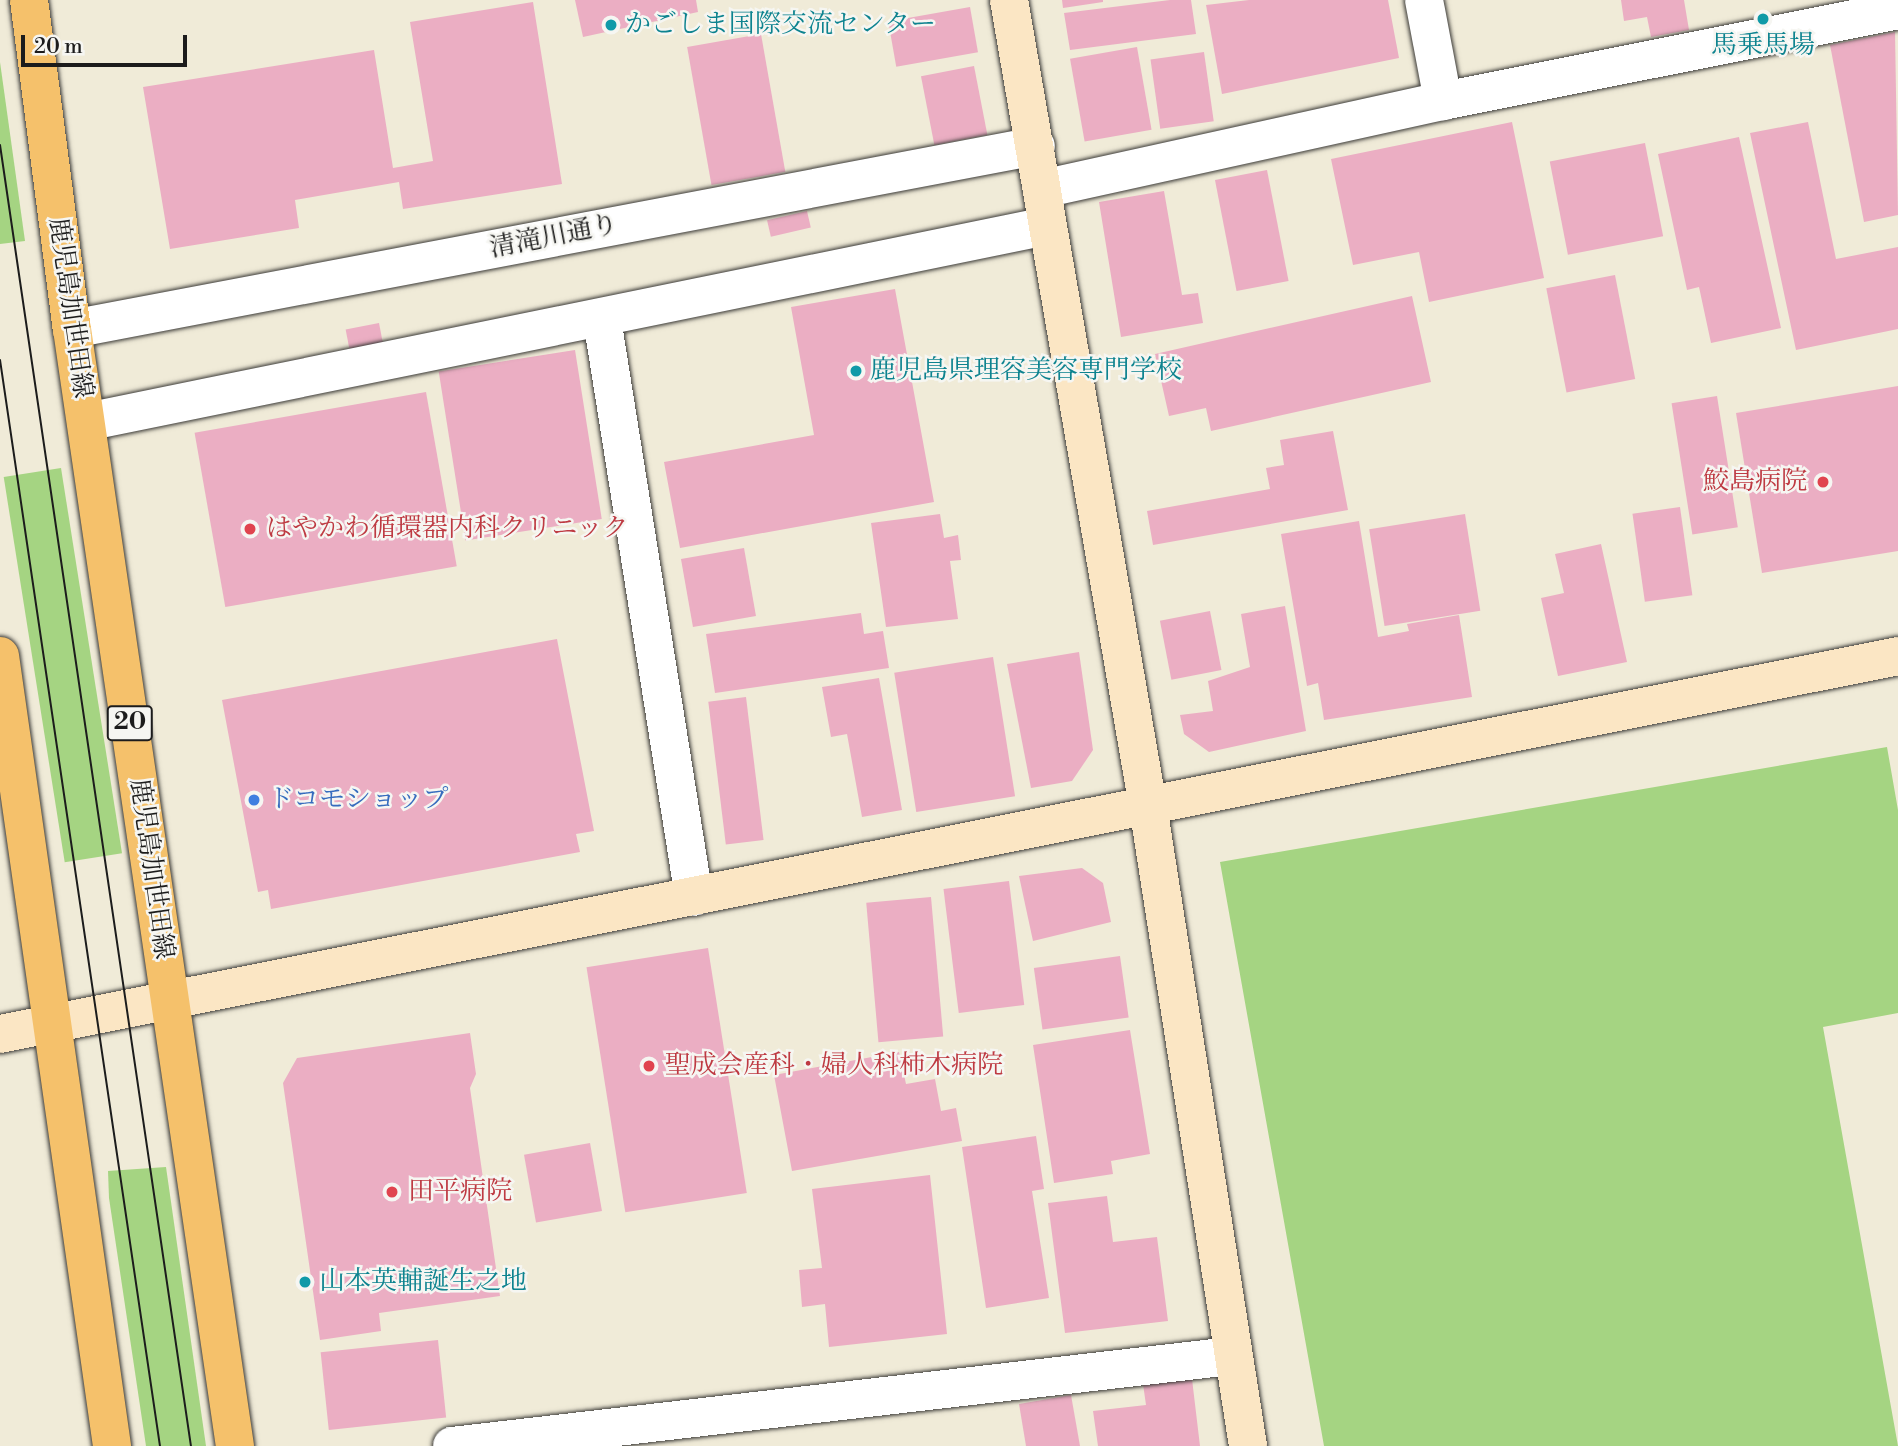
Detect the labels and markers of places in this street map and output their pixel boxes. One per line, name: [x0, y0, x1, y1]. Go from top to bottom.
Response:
place label: かごしま国際交流センター: [625, 9, 937, 41]
marker: 馬乗馬場: [1755, 11, 1771, 27]
marker: かごしま国際交流センター: [603, 17, 619, 33]
place label: 馬乗馬場: [1711, 30, 1815, 62]
place label: 鹿児島県理容美容専門学校: [870, 355, 1182, 387]
marker: 鹿児島県理容美容専門学校: [848, 363, 864, 379]
place label: 鮫島病院: [1703, 466, 1807, 498]
marker: 鮫島病院: [1813, 472, 1833, 492]
place label: はやかわ循環器内科クリニック: [266, 513, 630, 545]
marker: はやかわ循環器内科クリニック: [240, 519, 260, 539]
place label: ドコモショップ: [268, 784, 450, 816]
marker: ドコモショップ: [246, 792, 262, 808]
place label: 聖成会産科・婦人科柿木病院: [665, 1050, 1003, 1082]
marker: 聖成会産科・婦人科柿木病院: [639, 1056, 659, 1076]
place label: 田平病院: [408, 1176, 512, 1208]
marker: 田平病院: [382, 1182, 402, 1202]
place label: 山本英輔誕生之地: [319, 1266, 527, 1298]
marker: 山本英輔誕生之地: [297, 1274, 313, 1290]

